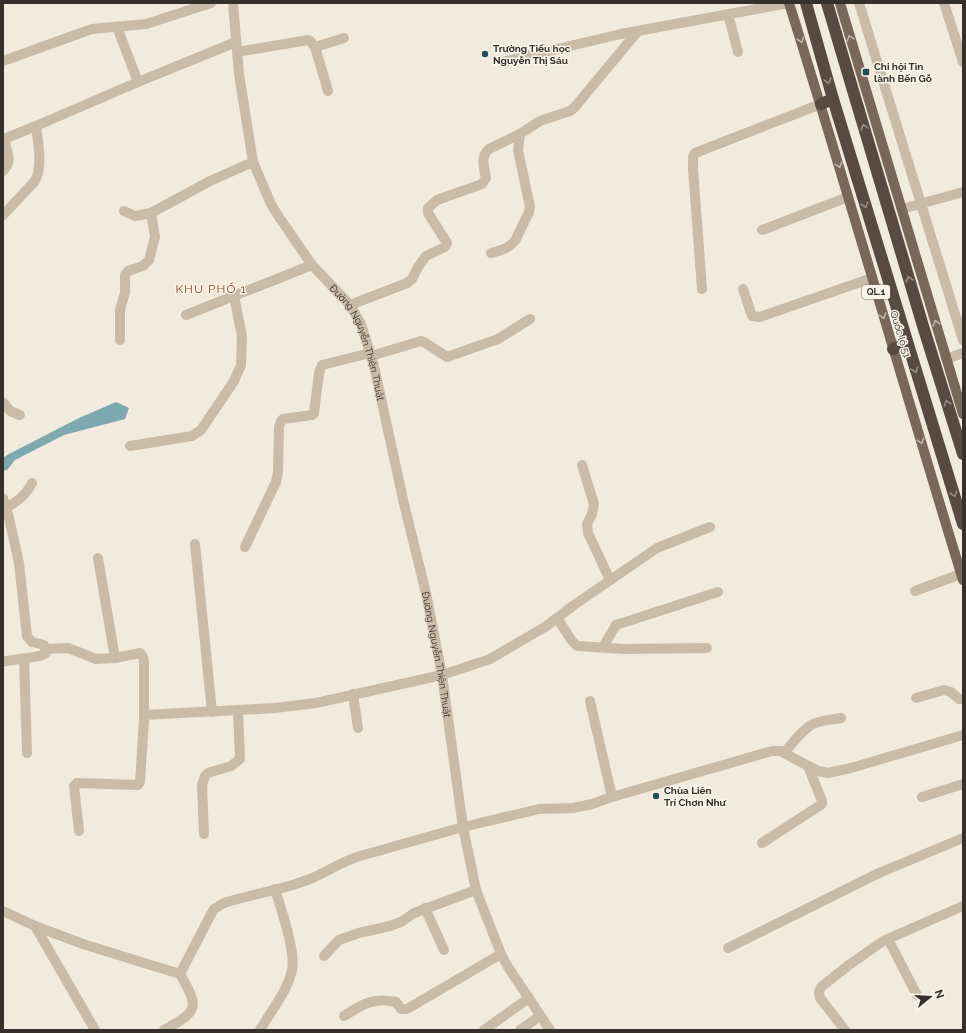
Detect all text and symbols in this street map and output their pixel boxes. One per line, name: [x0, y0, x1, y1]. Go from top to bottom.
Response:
one-way arrow: [846, 34, 855, 41]
one-way arrow: [796, 37, 805, 44]
place label: Trường Tiểu học Nguyễn Thị Sáu: [493, 43, 571, 66]
marker: Trường Tiểu học Nguyễn Thị Sáu: [480, 49, 490, 59]
place label: Chi hội Tin lành Bến Gỗ: [874, 61, 932, 84]
marker: Chi hội Tin lành Bến Gỗ: [861, 67, 871, 77]
one-way arrow: [823, 77, 832, 84]
one-way arrow: [860, 124, 869, 131]
one-way arrow: [834, 161, 843, 168]
one-way arrow: [860, 202, 869, 209]
one-way arrow: [905, 276, 914, 283]
district label: KHU PHỐ 1: [175, 282, 247, 296]
street label: Đường Nguyễn Thiện Thuật: [327, 282, 387, 402]
road number: QL.1: [862, 285, 890, 299]
street label: Quốc lộ 51: [888, 309, 913, 360]
one-way arrow: [878, 312, 887, 319]
one-way arrow: [932, 320, 941, 327]
one-way arrow: [910, 366, 919, 373]
one-way arrow: [943, 400, 952, 407]
one-way arrow: [916, 437, 925, 444]
one-way arrow: [949, 490, 958, 497]
street label: Đường Nguyễn Thiện Thuật: [420, 591, 453, 719]
place label: Chùa Liên Trí Chơn Như: [664, 785, 727, 808]
marker: Chùa Liên Trí Chơn Như: [651, 791, 661, 801]
north arrow: [910, 977, 950, 1017]
text: N: [932, 988, 947, 1000]

